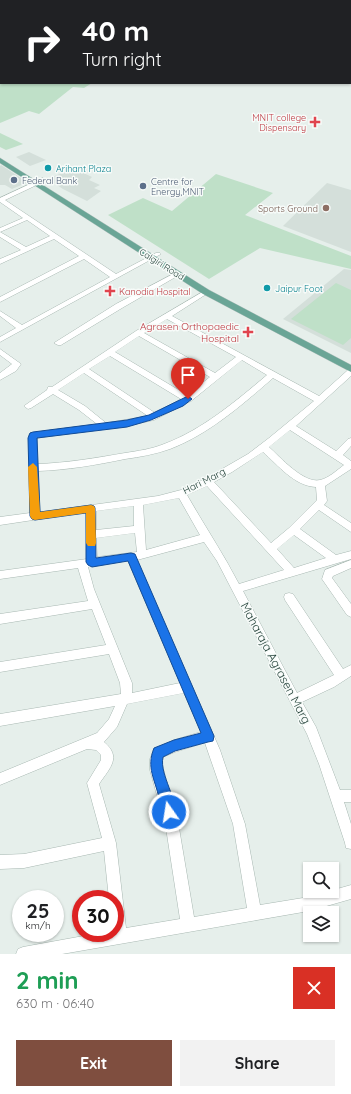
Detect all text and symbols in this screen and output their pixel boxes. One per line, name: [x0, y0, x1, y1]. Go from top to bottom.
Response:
text: 40 m: [82, 13, 149, 48]
icon: right: [16, 16, 68, 68]
text: Turn right: [82, 48, 162, 71]
place label: MNIT college Dispensary: [252, 112, 306, 133]
marker: MNIT college Dispensary: [309, 116, 321, 128]
marker: Arihant Plaza: [43, 163, 53, 173]
place label: Arihant Plaza: [56, 163, 111, 174]
marker: Federal Bank: [9, 175, 19, 185]
place label: Federal Bank: [22, 175, 77, 186]
place label: Centre for Energy,MNIT: [151, 176, 204, 197]
marker: Centre for Energy,MNIT: [138, 181, 148, 191]
place label: Sports Ground: [258, 203, 318, 214]
marker: Sports Ground: [321, 203, 331, 213]
street label: Calgiri Road: [137, 246, 187, 282]
marker: Jaipur Foot: [262, 283, 272, 293]
place label: Jaipur Foot: [275, 283, 323, 294]
marker: Kanodia Hospital: [104, 285, 116, 297]
place label: Kanodia Hospital: [119, 286, 191, 297]
place label: Agrasen Orthopaedic Hospital: [140, 320, 239, 345]
marker: Agrasen Orthopaedic Hospital: [242, 326, 254, 338]
pin: [171, 358, 205, 399]
icon: arrive: [177, 364, 199, 386]
street label: Hari Marg: [180, 465, 228, 497]
street label: Maharaja Agrasen Marg: [238, 600, 314, 726]
position arrow: [148, 791, 190, 833]
map controls: [303, 862, 339, 942]
button: search: [303, 862, 339, 898]
speed limit sign: 30: [72, 890, 124, 942]
text: 25: [27, 898, 49, 923]
button: layers: [303, 906, 339, 942]
text: km/h: [25, 919, 51, 932]
text: 2 min: [16, 965, 78, 995]
button: close: [293, 967, 335, 1009]
text: 630 m · 06:40: [16, 995, 94, 1011]
button: Exit: [16, 1040, 172, 1086]
button: Share: [180, 1040, 335, 1086]

